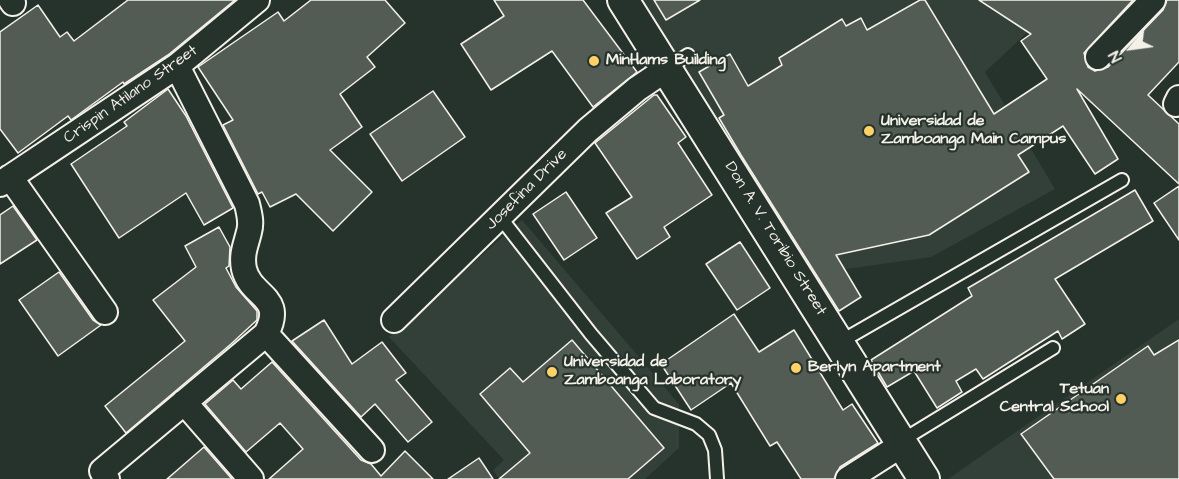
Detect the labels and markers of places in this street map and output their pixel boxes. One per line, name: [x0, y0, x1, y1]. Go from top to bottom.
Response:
place label: MinHams Building: [606, 51, 726, 71]
marker: MinHams Building: [587, 54, 601, 68]
place label: Universidad de Zamboanga Main Campus: [881, 112, 1066, 150]
marker: Universidad de Zamboanga Main Campus: [862, 124, 876, 138]
place label: Universidad de Zamboanga Laboratory: [564, 353, 741, 391]
place label: Berlyn Apartment: [808, 358, 941, 378]
marker: Berlyn Apartment: [789, 361, 803, 375]
marker: Universidad de Zamboanga Laboratory: [545, 365, 559, 379]
place label: Tetuan Central School: [1000, 380, 1109, 418]
marker: Tetuan Central School: [1114, 392, 1128, 406]

